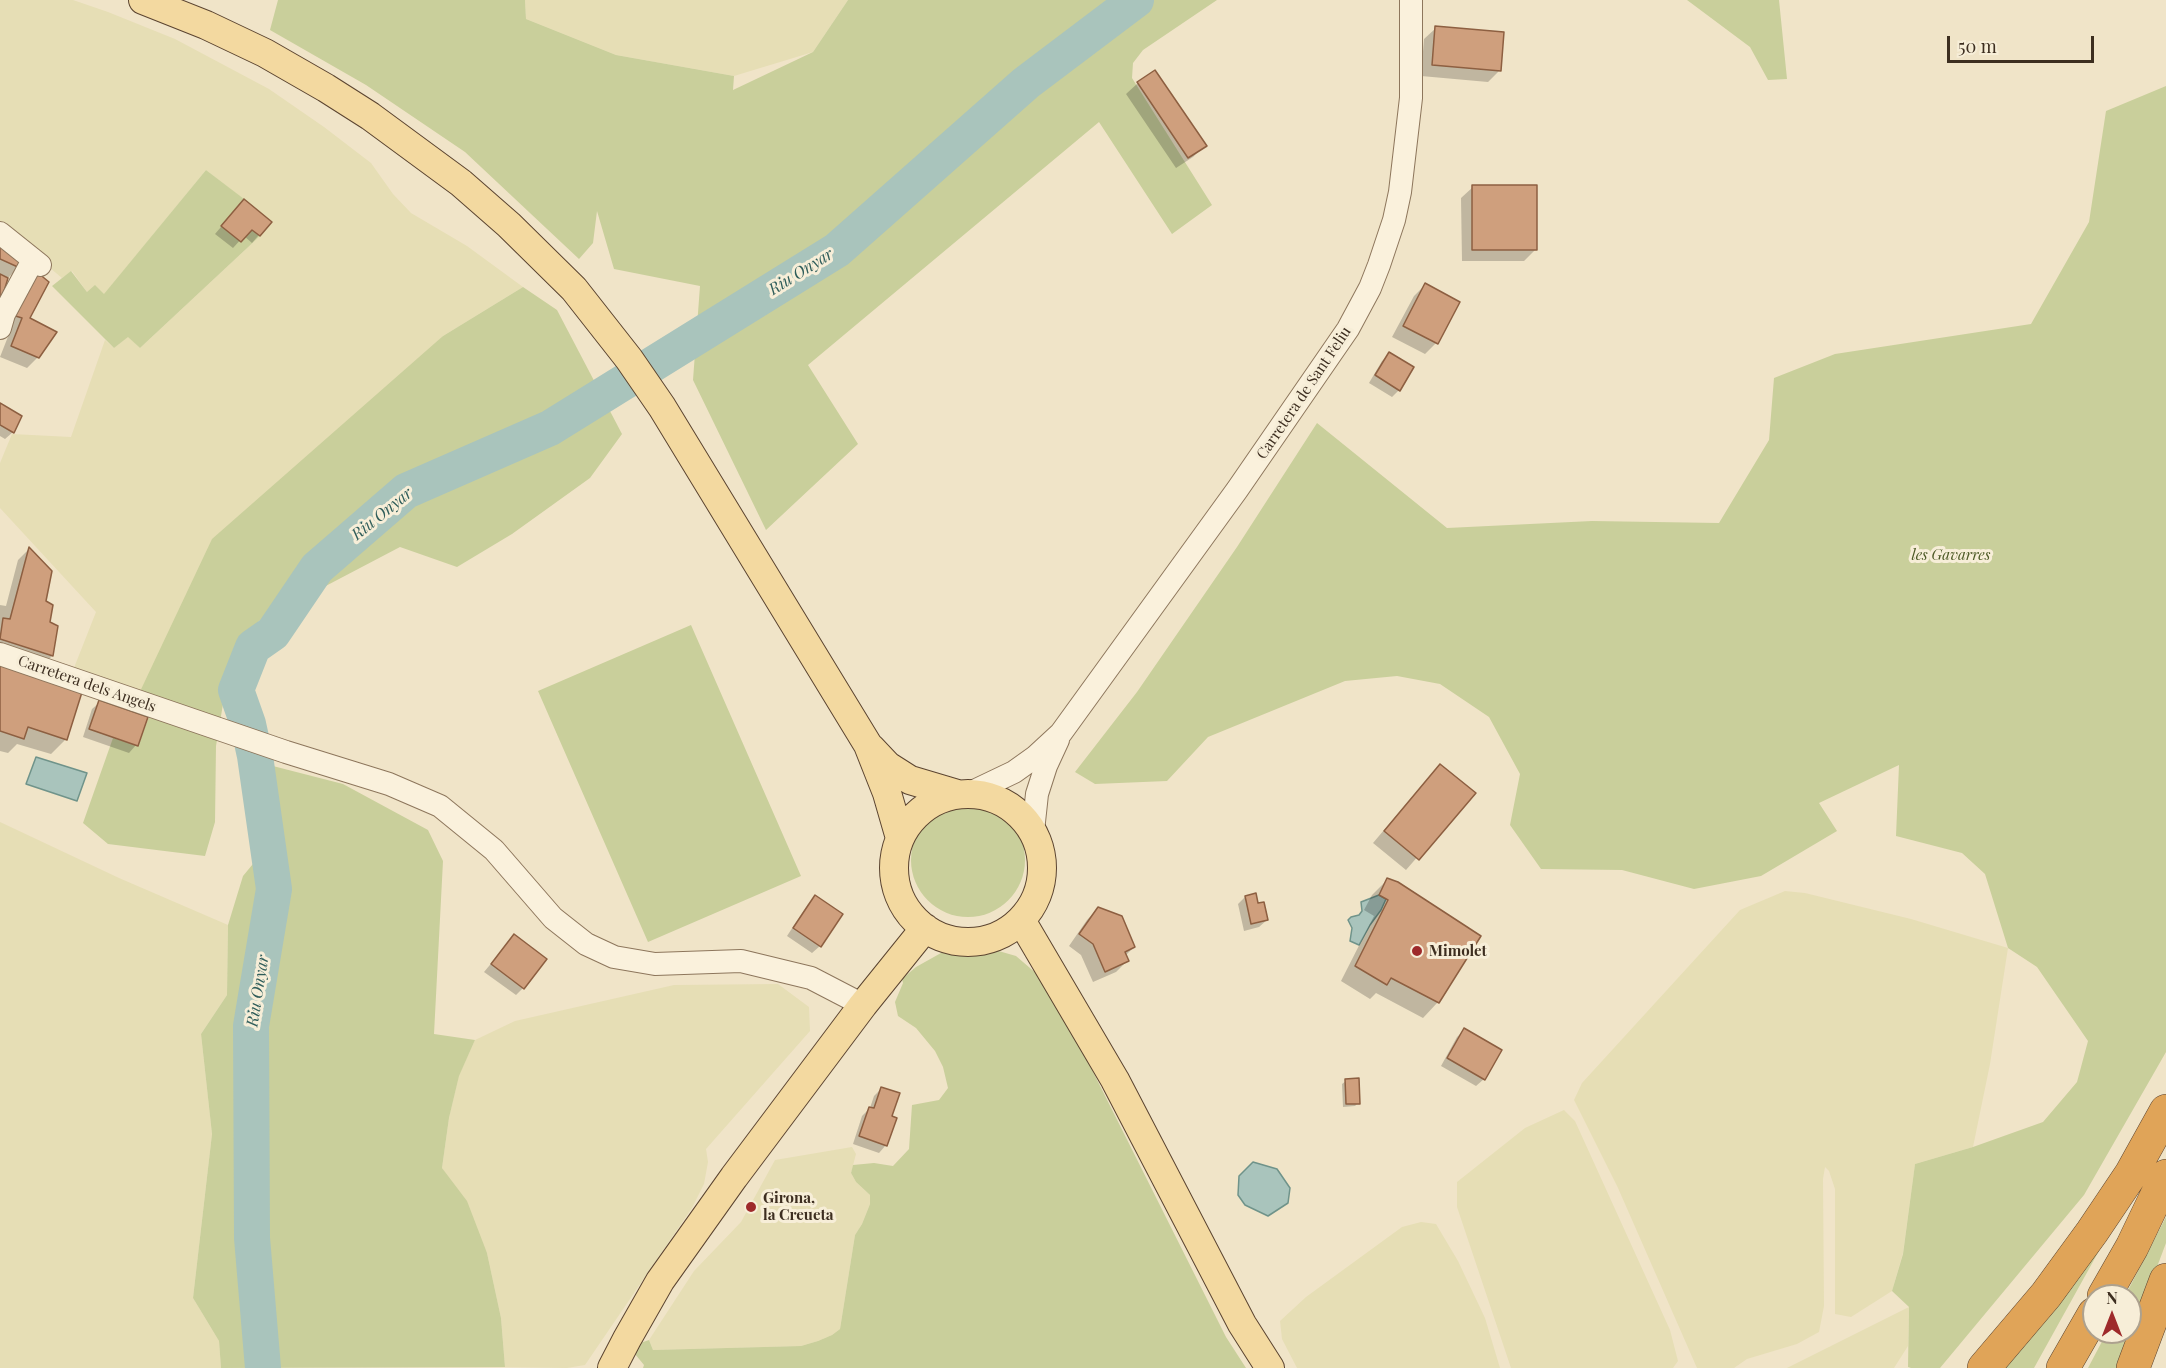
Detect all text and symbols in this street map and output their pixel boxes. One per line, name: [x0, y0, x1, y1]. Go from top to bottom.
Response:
scale bar: [1950, 24, 2097, 62]
text: 50 m: [1958, 34, 1997, 58]
water label: Riu Onyar: [765, 245, 837, 299]
street label: Carretera de Sant Feliu: [1253, 323, 1355, 463]
water label: Riu Onyar: [348, 484, 416, 544]
park label: les Gavarres: [1912, 546, 1990, 564]
street label: Carretera dels Angels: [16, 652, 158, 716]
place label: Mimolet: [1429, 942, 1487, 960]
marker: Mimolet: [1410, 944, 1424, 958]
water label: Riu Onyar: [243, 954, 273, 1028]
place label: Girona, la Creueta: [763, 1189, 834, 1224]
marker: Girona, la Creueta: [744, 1200, 758, 1214]
north arrow: [2082, 1284, 2142, 1344]
text: N: [2106, 1287, 2118, 1308]

